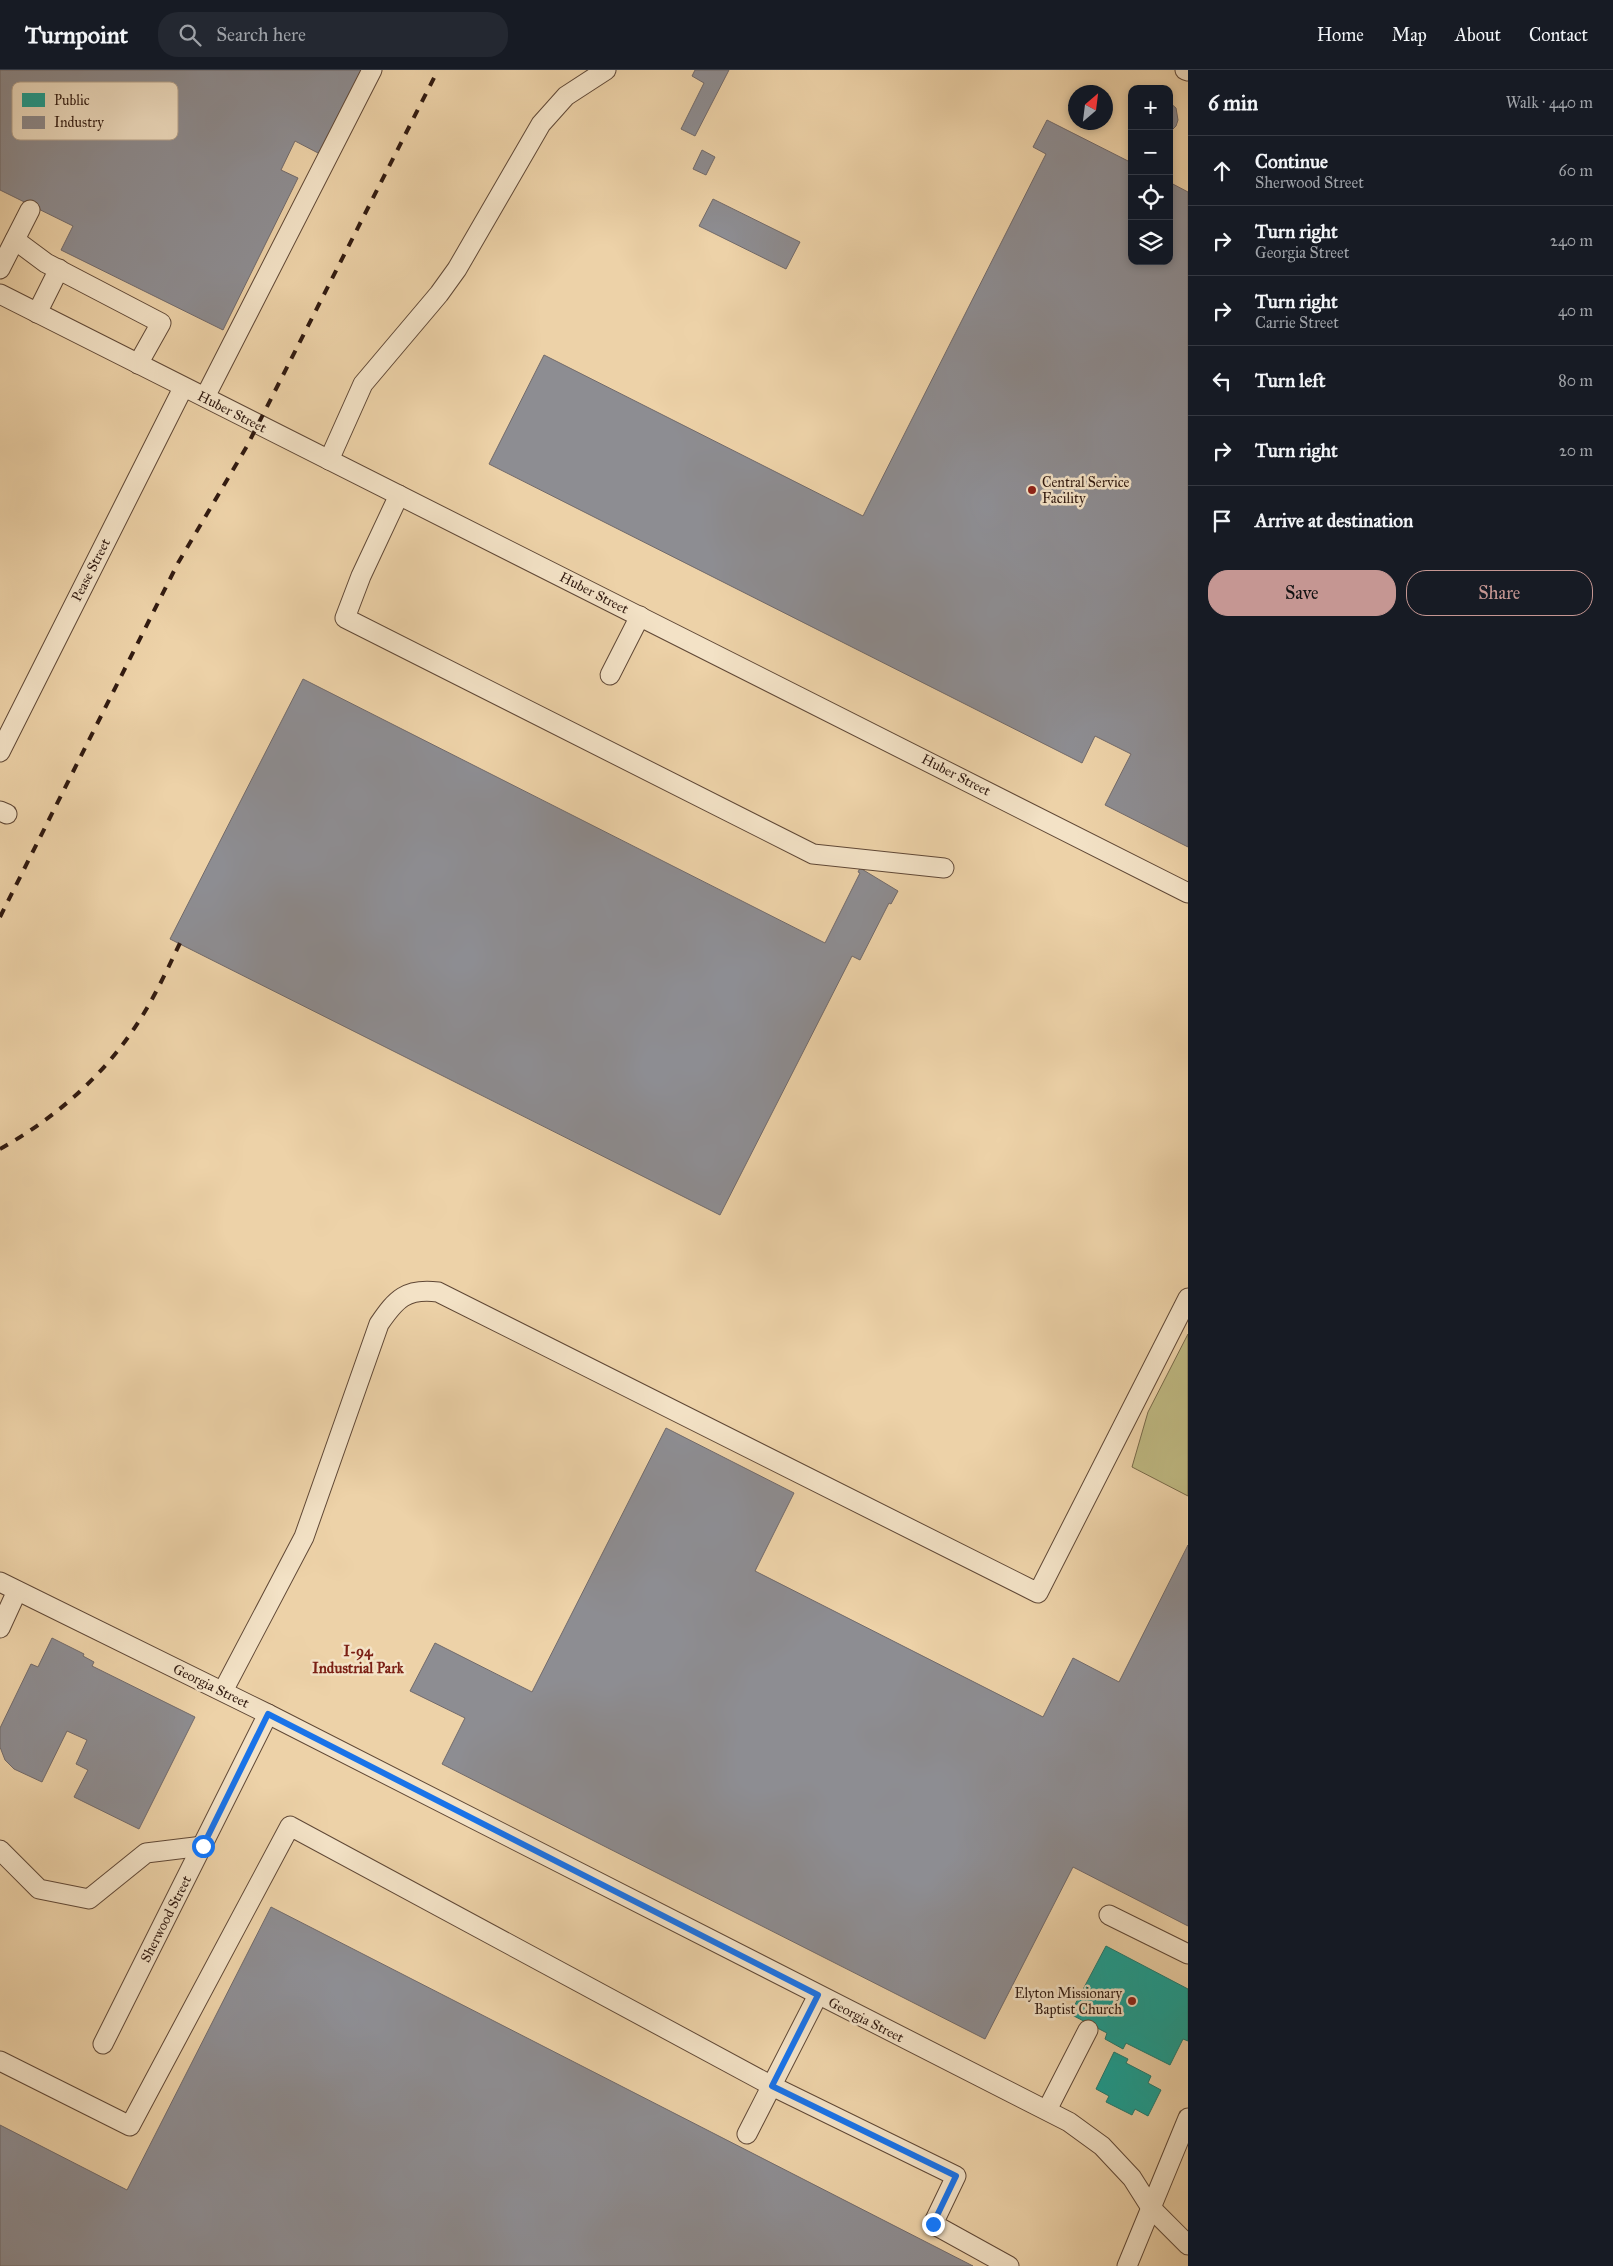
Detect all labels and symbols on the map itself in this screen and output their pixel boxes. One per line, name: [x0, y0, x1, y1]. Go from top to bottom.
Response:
legend: [12, 82, 178, 140]
north arrow: [1068, 85, 1113, 130]
text: Public: [54, 92, 90, 109]
text: Industry: [54, 114, 104, 131]
street label: Huber Street: [195, 387, 269, 437]
place label: Central Service Facility: [1042, 474, 1130, 507]
marker: Central Service Facility: [1026, 484, 1038, 496]
street label: Pease Street: [68, 536, 114, 604]
street label: Huber Street: [557, 568, 631, 618]
street label: Huber Street: [919, 750, 993, 800]
district label: I-94 Industrial Park: [312, 1642, 405, 1677]
street label: Georgia Street: [170, 1660, 252, 1712]
route start: [192, 1835, 215, 1858]
street label: Sherwood Street: [137, 1873, 195, 1965]
place label: Elyton Missionary Baptist Church: [1014, 1985, 1122, 2018]
street label: Georgia Street: [825, 1994, 907, 2046]
marker: Elyton Missionary Baptist Church: [1126, 1995, 1138, 2007]
route end: [922, 2213, 945, 2236]

